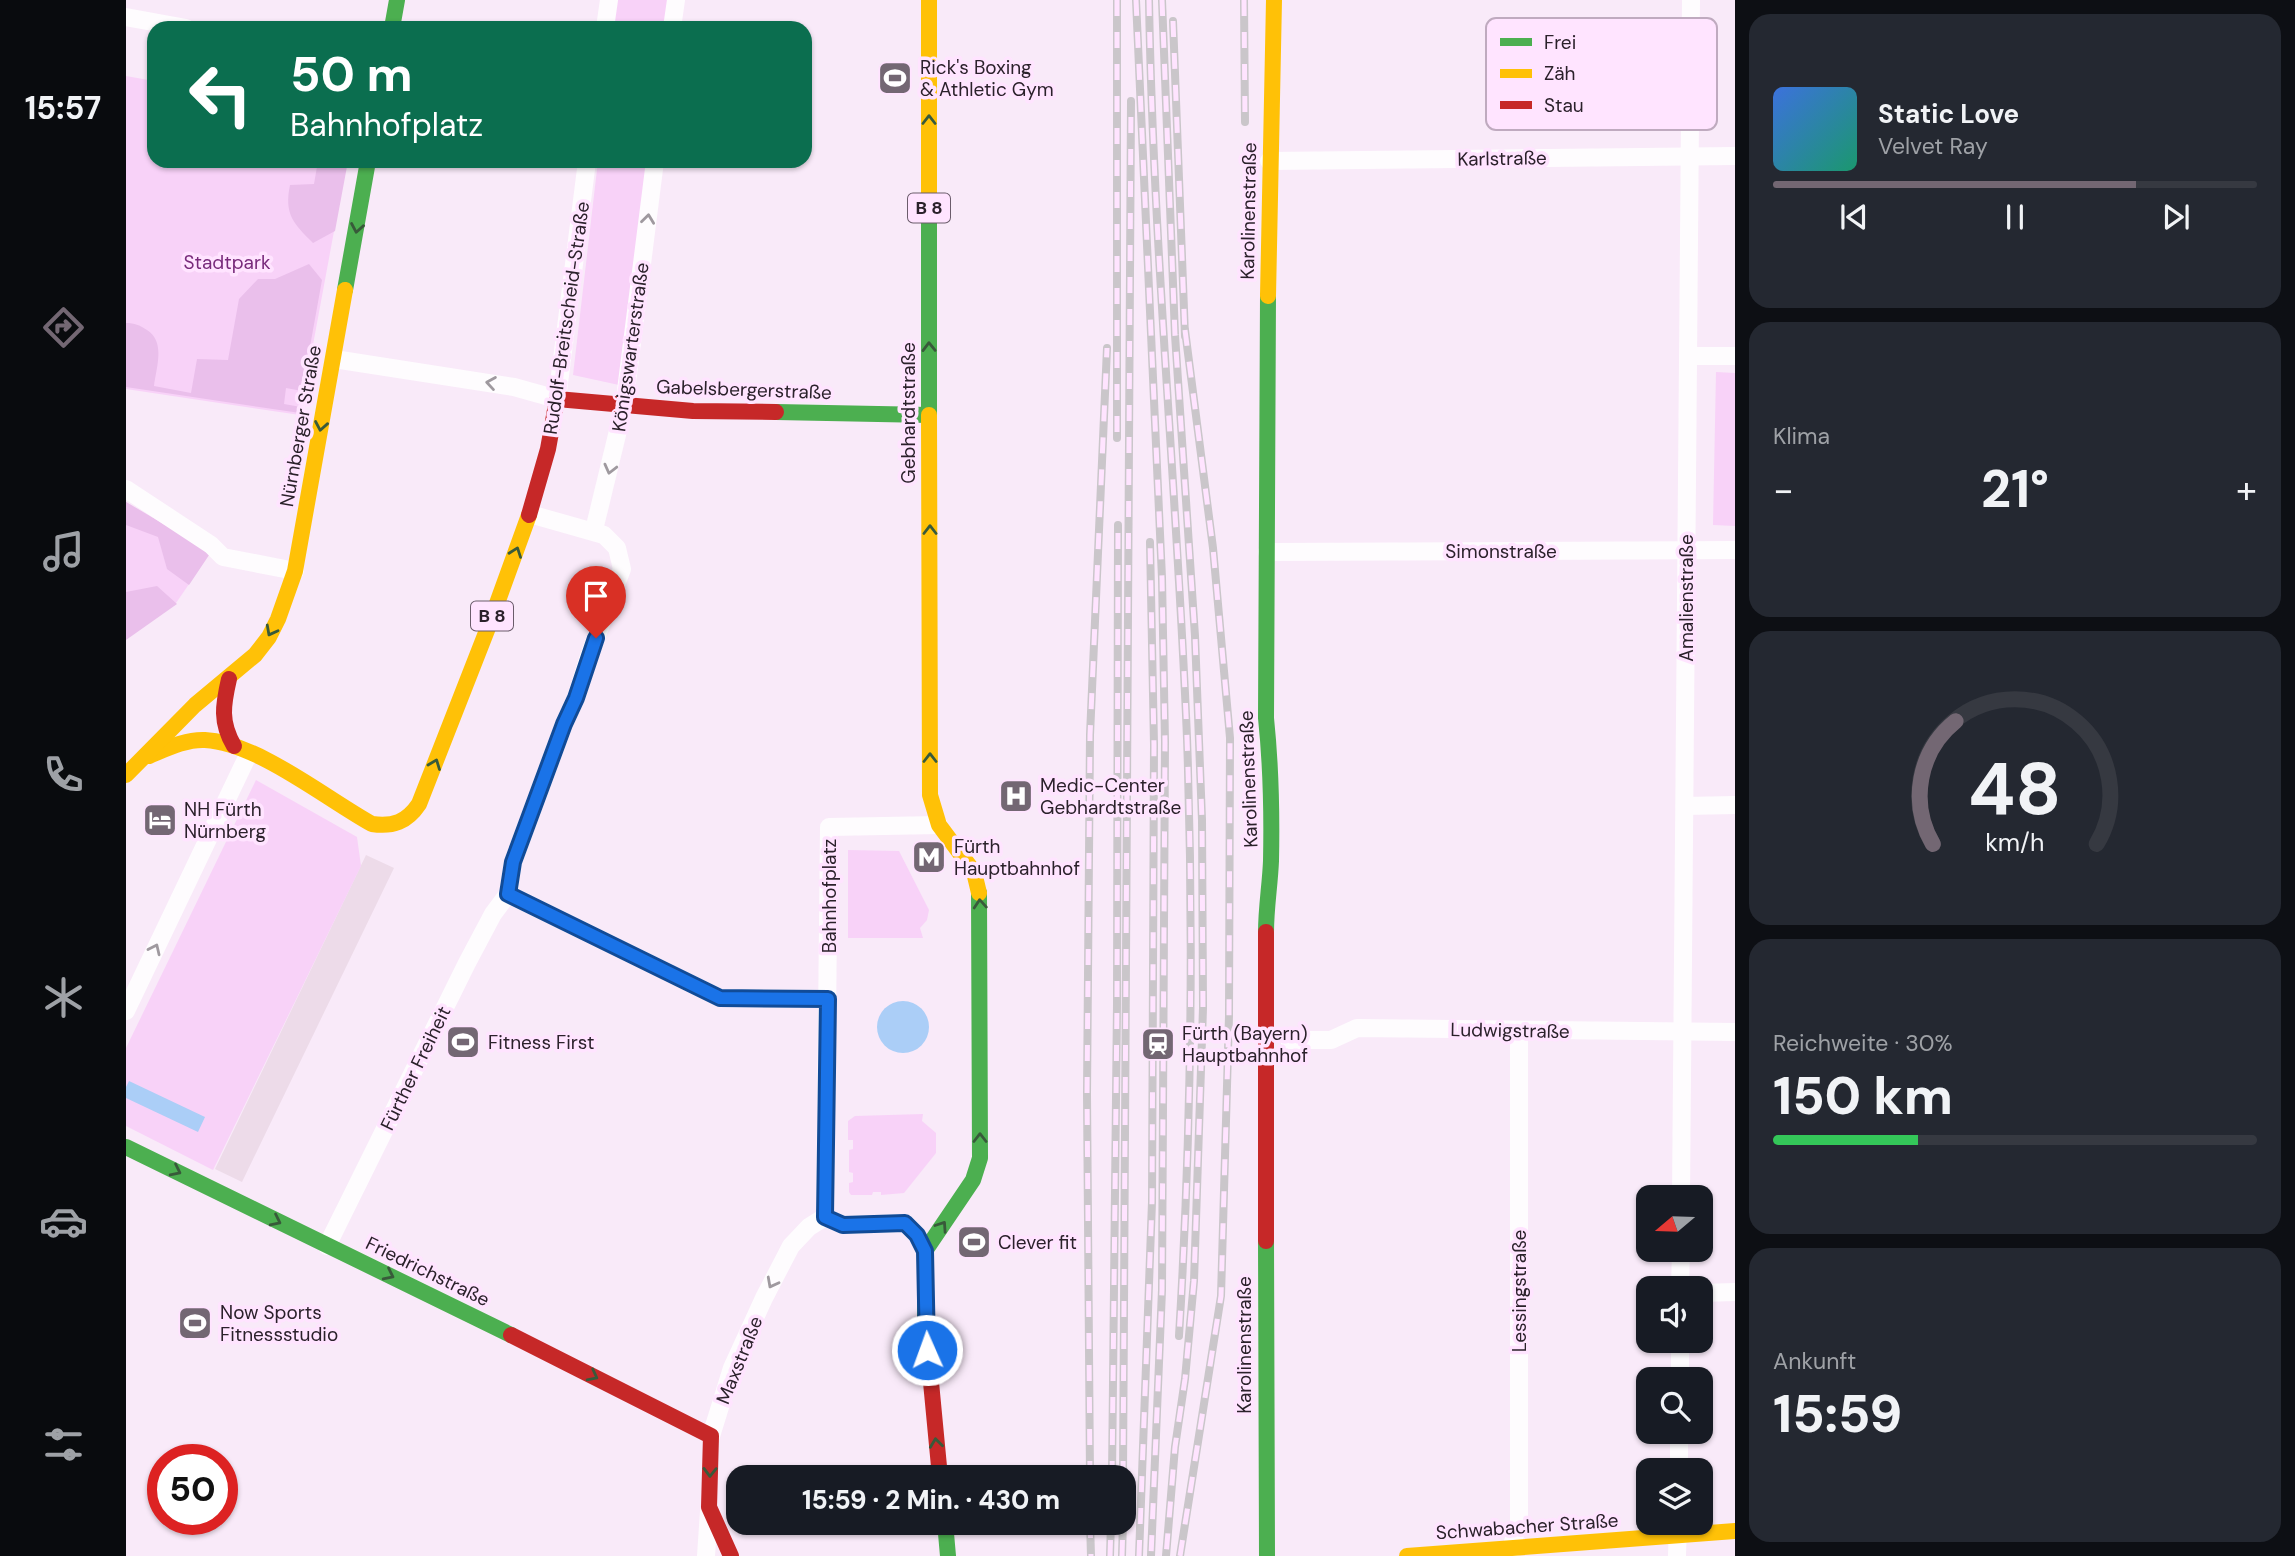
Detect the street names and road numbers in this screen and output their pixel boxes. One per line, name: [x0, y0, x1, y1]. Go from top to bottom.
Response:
street label: Karolinenstraße: [1235, 142, 1262, 280]
street label: Karlstraße: [1457, 145, 1547, 172]
road number: B 8: [908, 194, 950, 223]
street label: Rudolf-Breitscheid-Straße: [538, 200, 595, 436]
street label: Königswarterstraße: [606, 261, 655, 433]
street label: Gebhardtstraße: [896, 342, 921, 484]
street label: Nürnberger Straße: [274, 343, 327, 509]
street label: Gabelsbergerstraße: [656, 374, 832, 405]
street label: Amalienstraße: [1674, 534, 1699, 662]
street label: Simonstraße: [1445, 539, 1557, 564]
road number: B 8: [471, 602, 513, 630]
street label: Karolinenstraße: [1234, 710, 1263, 848]
street label: Bahnhofplatz: [817, 839, 842, 953]
street label: Fürther Freiheit: [375, 1002, 456, 1134]
street label: Ludwigstraße: [1450, 1017, 1570, 1044]
street label: Lessingstraße: [1507, 1230, 1532, 1352]
street label: Friedrichstraße: [362, 1231, 494, 1312]
street label: Karolinenstraße: [1232, 1276, 1257, 1414]
street label: Maxstraße: [710, 1312, 768, 1408]
street label: Schwabacher Straße: [1435, 1508, 1619, 1545]

